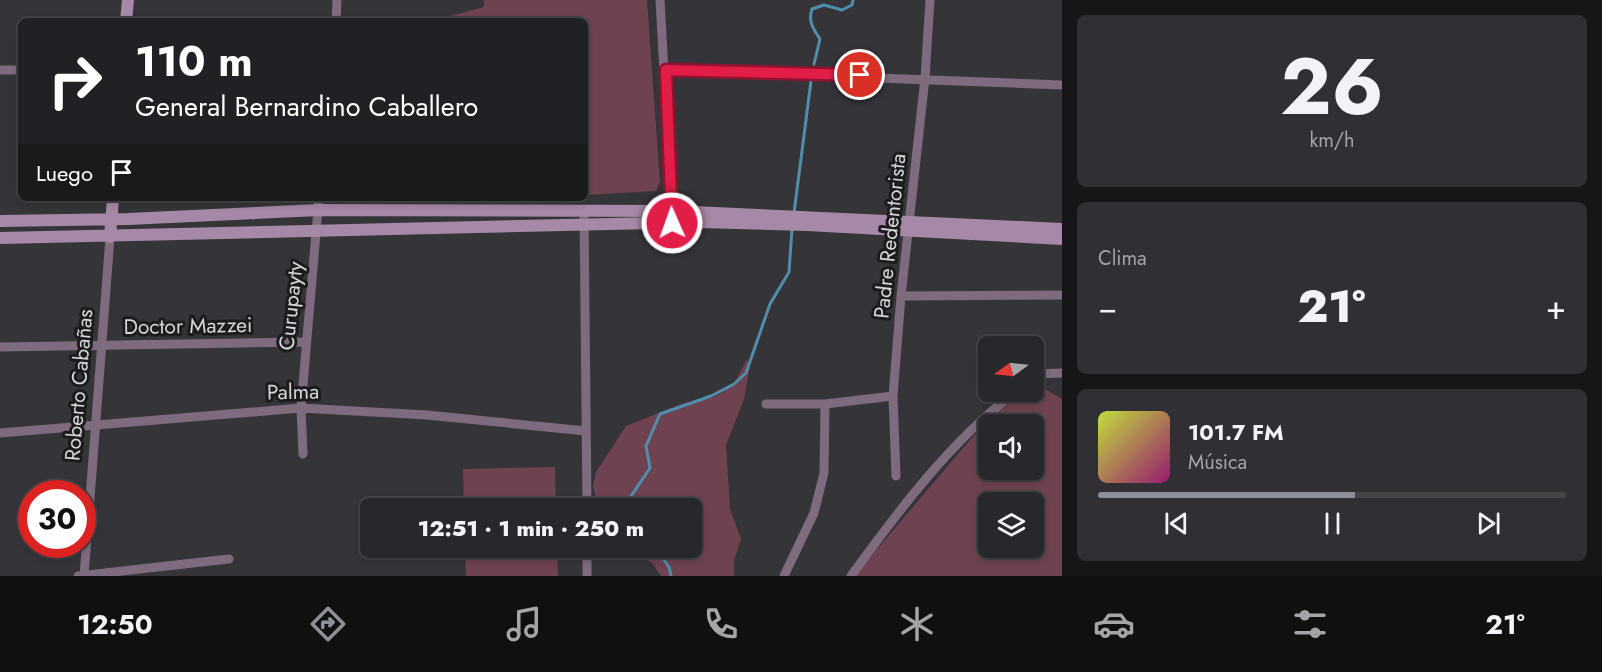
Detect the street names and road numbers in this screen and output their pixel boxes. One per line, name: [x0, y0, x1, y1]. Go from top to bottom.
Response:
street label: Padre Redentorista: [866, 152, 914, 320]
street label: Curupayty: [271, 259, 311, 352]
street label: Roberto Cabañas: [57, 308, 101, 462]
street label: Doctor Mazzei: [123, 310, 253, 342]
street label: Palma: [267, 377, 319, 407]

